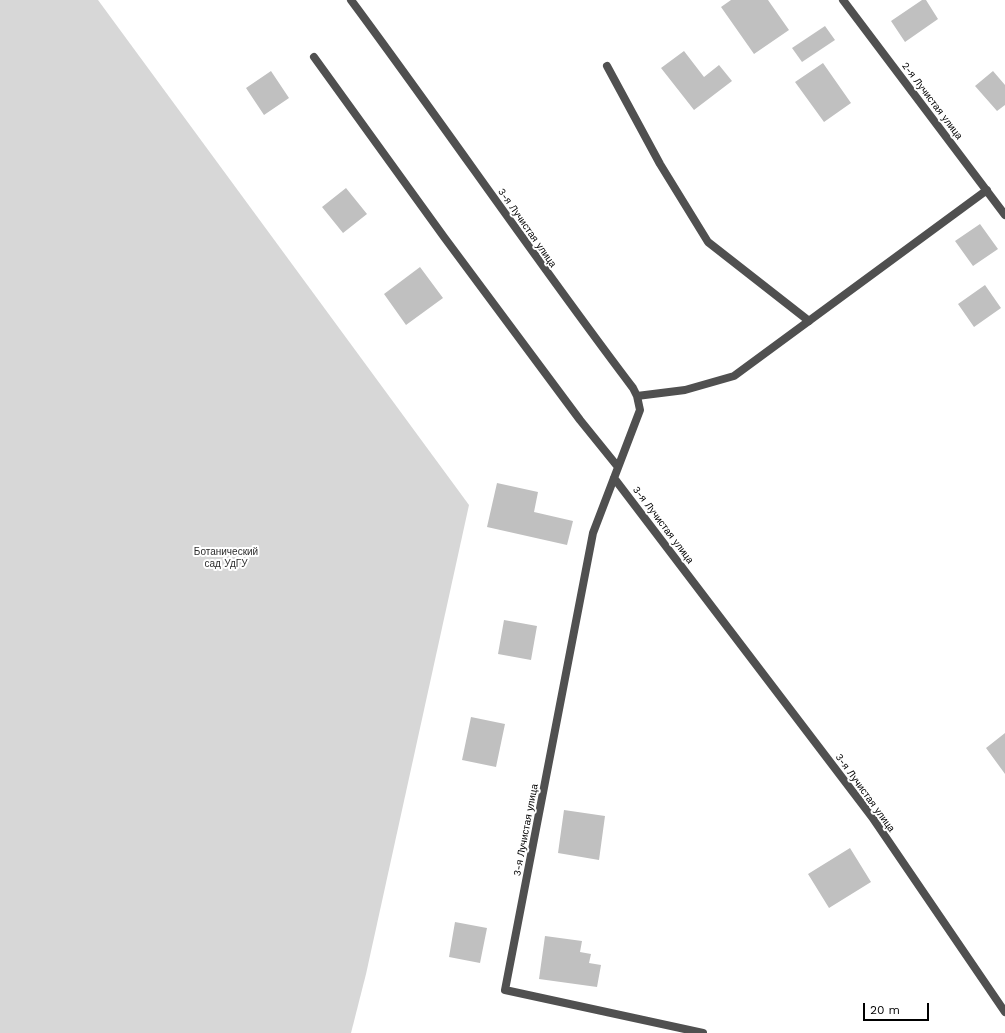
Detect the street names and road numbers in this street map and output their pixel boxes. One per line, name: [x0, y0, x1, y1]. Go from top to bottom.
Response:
street label: 2-я Лучистая улица: [899, 60, 965, 142]
street label: 3-я Лучистая улица: [495, 186, 559, 270]
street label: 3-я Лучистая улица: [630, 484, 696, 566]
street label: 3-я Лучистая улица: [833, 752, 897, 834]
street label: 3-я Лучистая улица: [511, 783, 541, 877]

